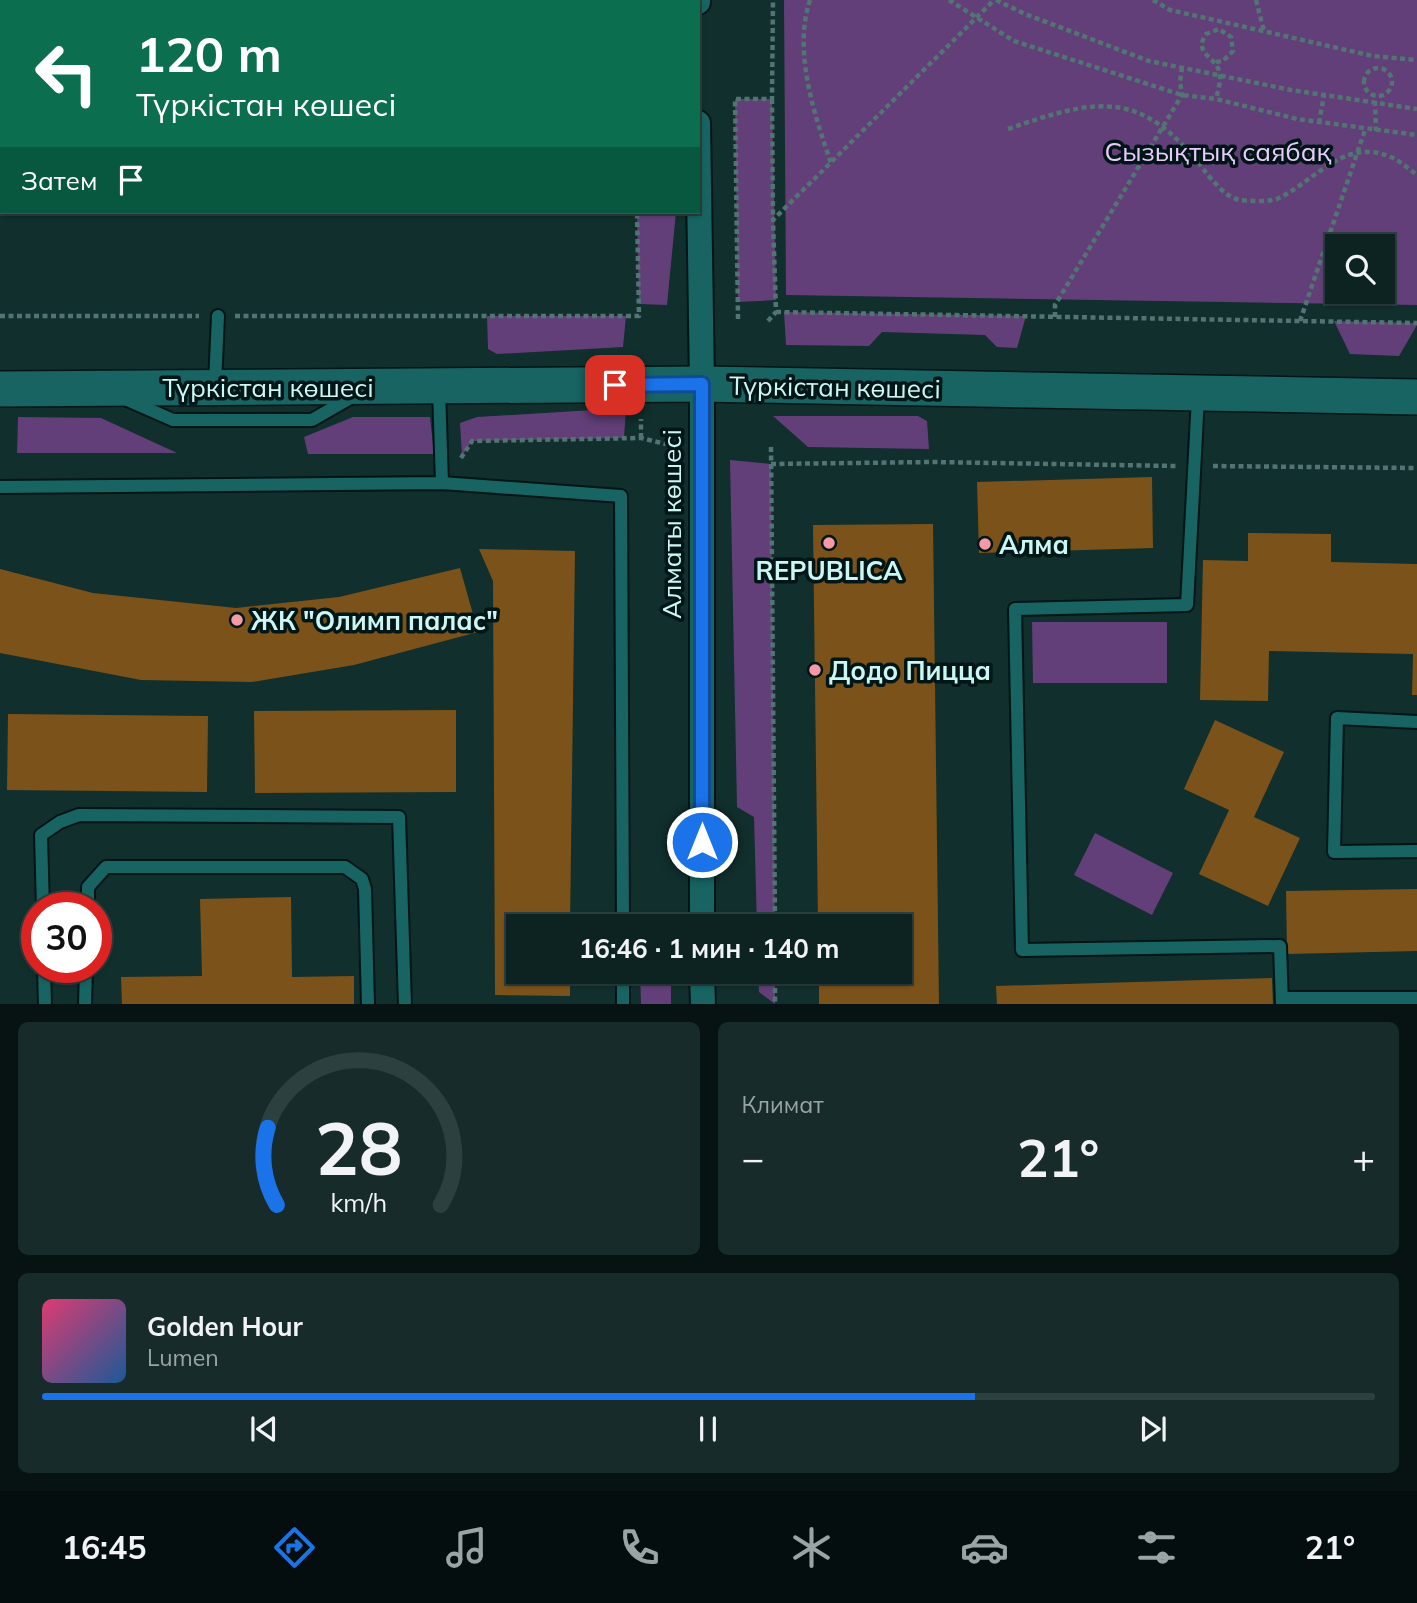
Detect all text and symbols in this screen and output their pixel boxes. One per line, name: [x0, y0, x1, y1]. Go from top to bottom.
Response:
text: 120 m: [136, 23, 282, 84]
icon: left: [21, 28, 112, 119]
text: Түркістан көшесі: [136, 84, 396, 124]
park label: Сызықтық саябақ: [1104, 135, 1332, 168]
icon: arrive: [112, 161, 150, 199]
text: Затем: [21, 164, 98, 197]
map controls: [1325, 234, 1395, 304]
button: search: [1325, 234, 1395, 304]
pin: [585, 355, 645, 415]
icon: arrive: [596, 366, 634, 404]
street label: Түркістан көшесі: [729, 369, 941, 405]
street label: Түркістан көшесі: [162, 371, 374, 404]
street label: Алматы көшесі: [655, 429, 688, 619]
place label: Алма: [999, 528, 1069, 561]
marker: REPUBLICA: [821, 535, 837, 551]
marker: Алма: [977, 536, 993, 552]
place label: REPUBLICA: [755, 554, 903, 587]
place label: ЖК "Олимп палас": [251, 604, 498, 637]
marker: ЖК "Олимп палас": [229, 612, 245, 628]
place label: Додо Пицца: [829, 654, 991, 687]
marker: Додо Пицца: [807, 662, 823, 678]
position arrow: [665, 805, 739, 879]
speed limit sign: 30: [21, 892, 112, 983]
text: 16:46 · 1 мин · 140 m: [579, 932, 839, 965]
text: Климат: [742, 1090, 824, 1119]
text: 28: [315, 1102, 402, 1193]
text: 21°: [1017, 1125, 1099, 1190]
text: −: [742, 1134, 764, 1182]
text: +: [1352, 1134, 1375, 1182]
text: km/h: [330, 1186, 387, 1217]
text: Golden Hour: [147, 1310, 303, 1343]
text: Lumen: [147, 1343, 219, 1372]
icon: previous: [245, 1410, 283, 1448]
icon: pause: [689, 1410, 727, 1448]
icon: next: [1134, 1410, 1172, 1448]
icon: directions: [270, 1523, 319, 1572]
icon: music: [442, 1523, 491, 1572]
icon: phone: [615, 1523, 664, 1572]
icon: climate: [787, 1523, 836, 1572]
icon: car: [960, 1523, 1009, 1572]
icon: filters: [1132, 1523, 1181, 1572]
text: 16:45: [62, 1527, 146, 1567]
text: 21°: [1305, 1527, 1355, 1567]

